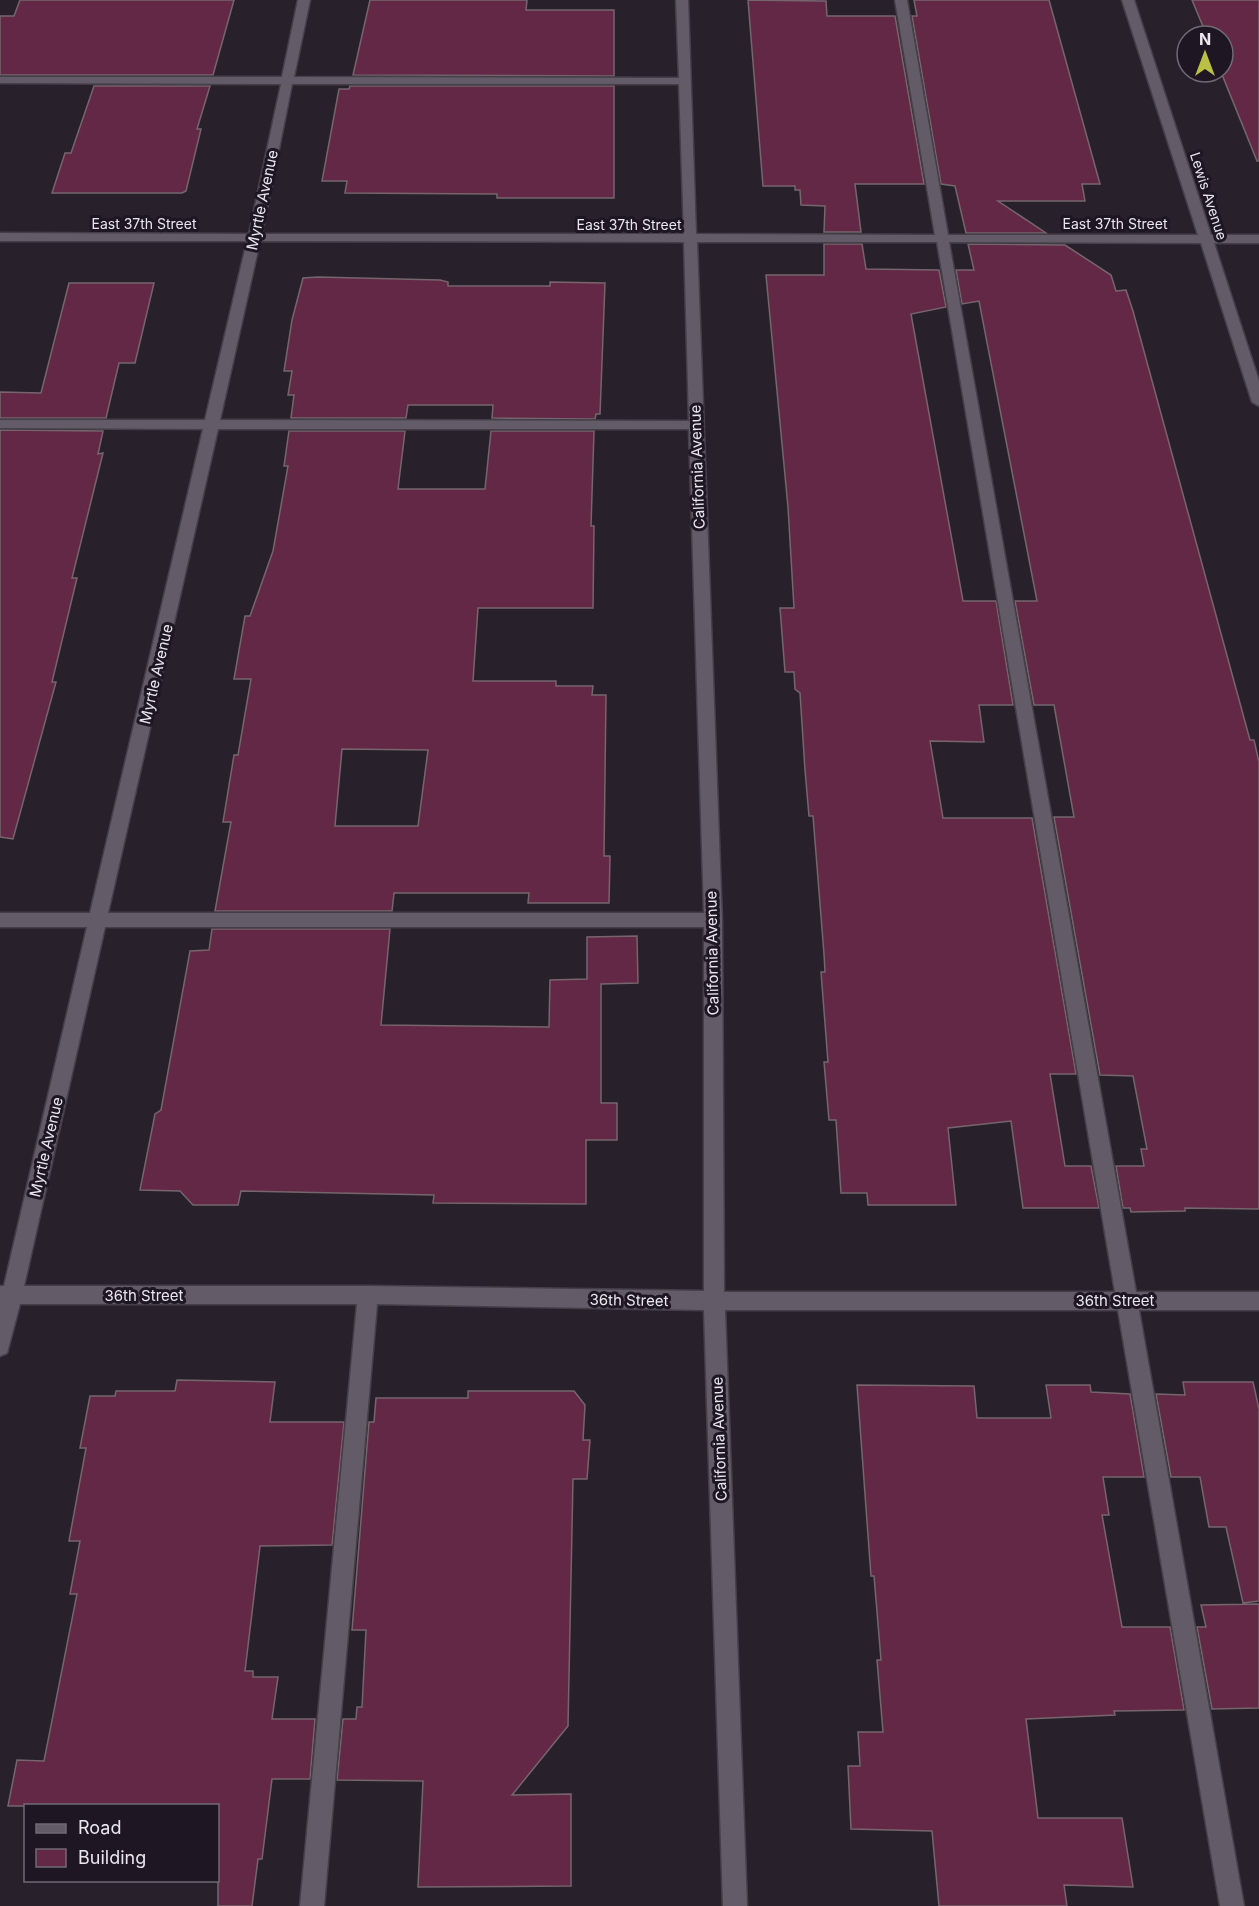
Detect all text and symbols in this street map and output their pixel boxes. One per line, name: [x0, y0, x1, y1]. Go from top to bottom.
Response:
north arrow: [1175, 24, 1235, 84]
text: N: [1199, 29, 1211, 49]
street label: Myrtle Avenue: [242, 148, 282, 252]
street label: Lewis Avenue: [1187, 150, 1231, 242]
street label: East 37th Street: [91, 215, 197, 232]
street label: East 37th Street: [1062, 215, 1168, 232]
street label: East 37th Street: [576, 216, 682, 233]
street label: California Avenue: [685, 404, 709, 530]
street label: Myrtle Avenue: [135, 622, 177, 726]
street label: California Avenue: [701, 891, 723, 1015]
street label: Myrtle Avenue: [25, 1095, 67, 1199]
street label: 36th Street: [105, 1286, 184, 1305]
street label: 36th Street: [589, 1290, 669, 1310]
street label: 36th Street: [1076, 1291, 1155, 1310]
street label: California Avenue: [707, 1376, 731, 1502]
legend: [24, 1804, 219, 1882]
text: Road: [78, 1817, 121, 1838]
text: Building: [78, 1847, 146, 1868]

